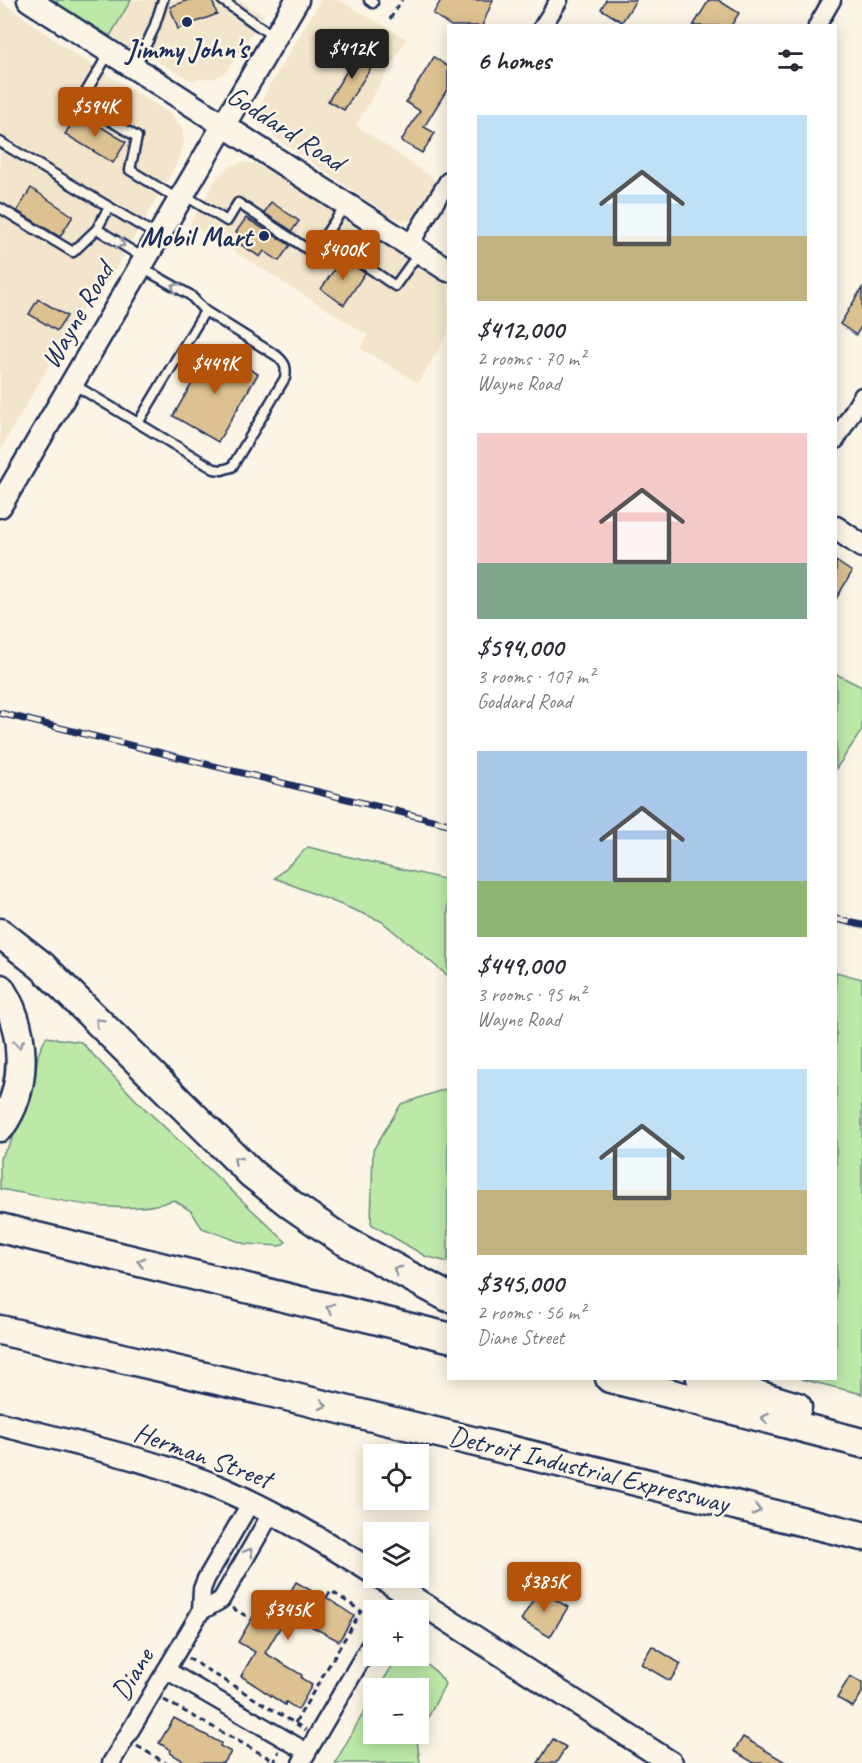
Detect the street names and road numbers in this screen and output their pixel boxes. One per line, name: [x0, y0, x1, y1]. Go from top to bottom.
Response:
street label: Goddard Road: [221, 77, 354, 181]
street label: Wayne Road: [33, 252, 123, 374]
street label: Herman Street: [130, 1414, 280, 1497]
street label: Detroit Industrial Expressway: [446, 1417, 735, 1521]
street label: Diane: [103, 1640, 162, 1706]

